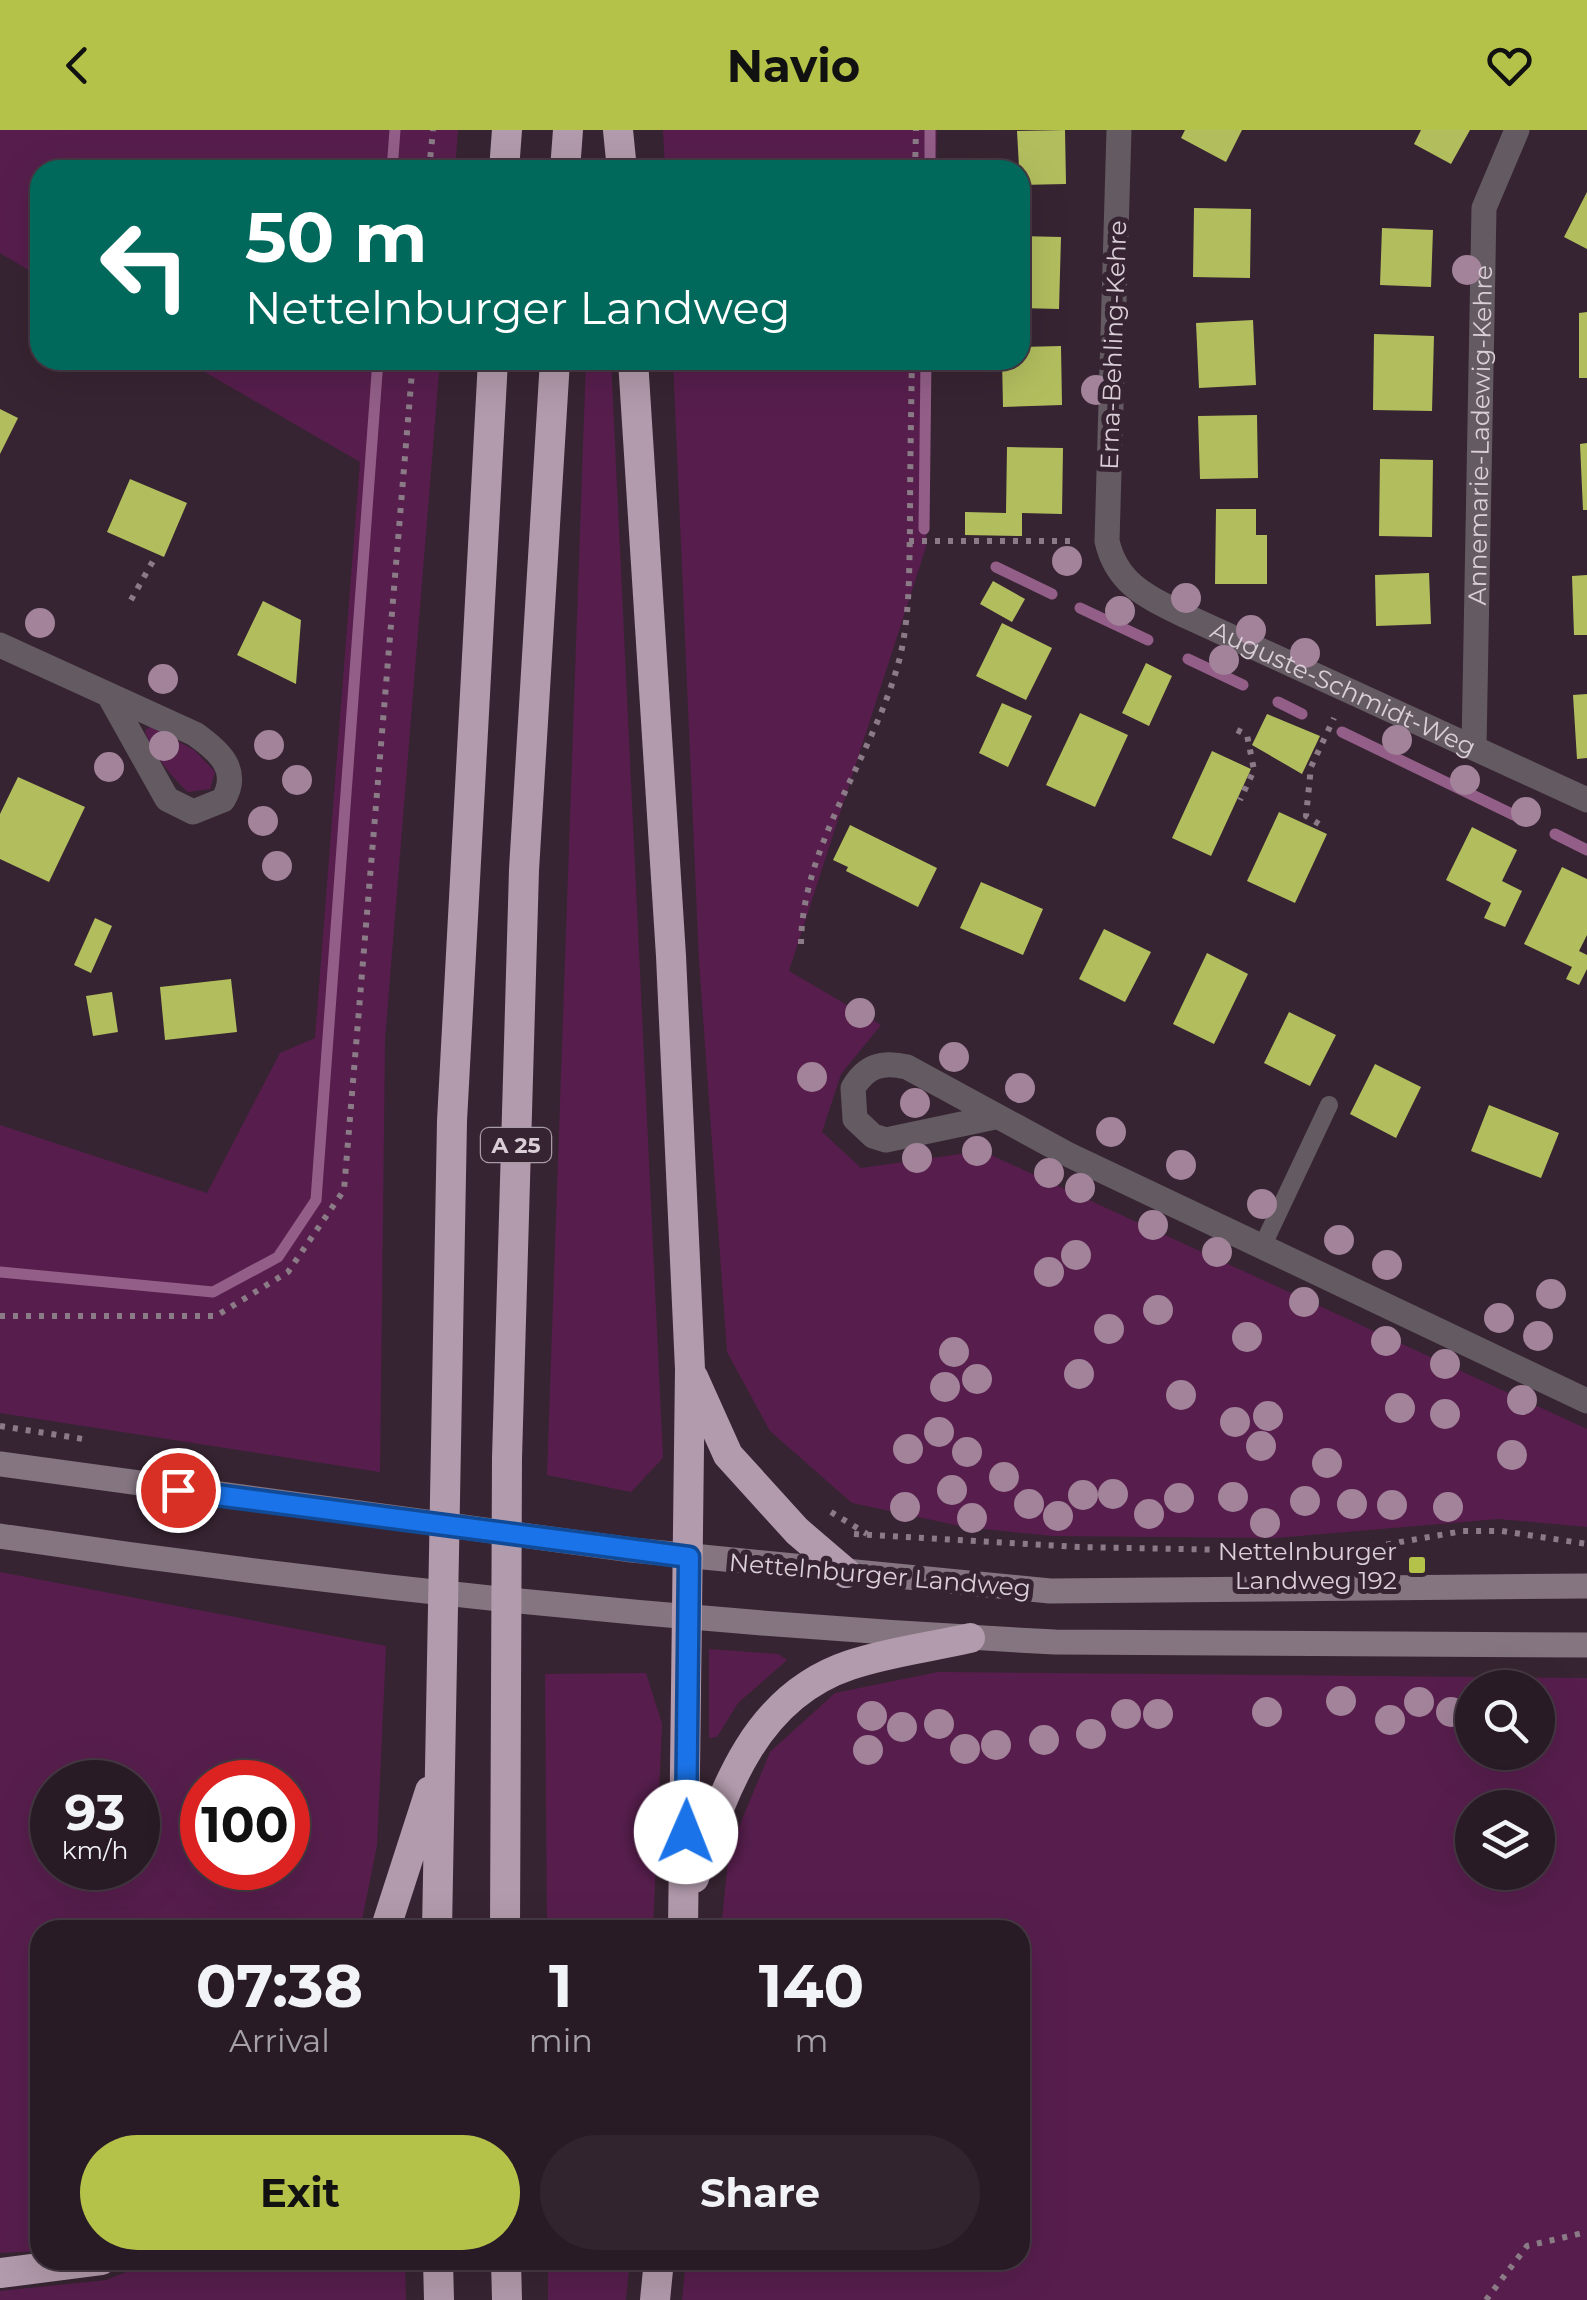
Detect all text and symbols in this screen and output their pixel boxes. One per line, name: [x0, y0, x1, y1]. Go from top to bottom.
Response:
icon: back: [50, 38, 105, 93]
text: Navio: [727, 38, 860, 93]
icon: heart: [1482, 38, 1537, 93]
text: 50 m: [245, 194, 427, 280]
icon: left: [80, 200, 210, 330]
street label: Erna-Behling-Kehre: [1094, 220, 1132, 470]
street label: Annemarie-Ladewig-Kehre: [1462, 265, 1498, 606]
text: Nettelnburger Landweg: [245, 280, 790, 335]
street label: Auguste-Schmidt-Weg: [1206, 614, 1481, 762]
road number: A 25: [481, 1128, 551, 1162]
pin: [136, 1448, 221, 1533]
icon: arrive: [151, 1463, 206, 1518]
place label: Nettelnburger Landweg 192: [1218, 1536, 1397, 1595]
street label: Nettelnburger Landweg: [728, 1547, 1032, 1603]
marker: Nettelnburger Landweg 192: [1406, 1554, 1428, 1576]
map controls: [1455, 1670, 1555, 1890]
button: search: [1455, 1670, 1555, 1770]
speed limit sign: 100: [180, 1760, 310, 1890]
position arrow: [634, 1780, 738, 1884]
text: 93: [65, 1782, 125, 1843]
button: layers: [1455, 1790, 1555, 1890]
text: km/h: [62, 1835, 128, 1865]
text: 07:38: [196, 1949, 363, 2022]
text: 1: [549, 1949, 573, 2022]
text: 140: [759, 1949, 864, 2022]
text: Arrival: [229, 2021, 330, 2060]
text: min: [529, 2021, 593, 2060]
text: m: [795, 2021, 828, 2060]
button: Exit: [80, 2135, 520, 2250]
button: Share: [540, 2135, 980, 2250]

